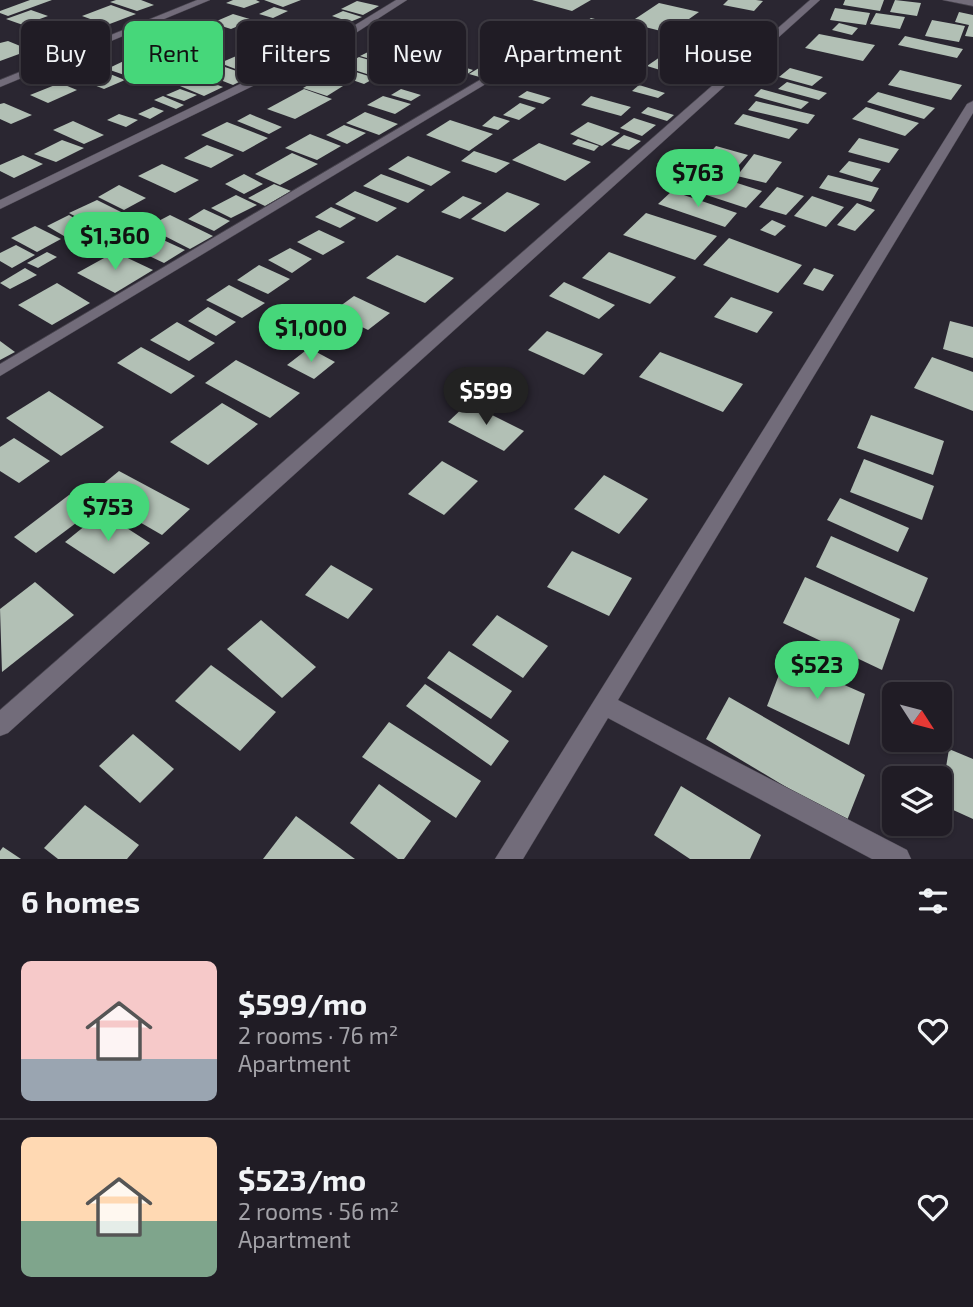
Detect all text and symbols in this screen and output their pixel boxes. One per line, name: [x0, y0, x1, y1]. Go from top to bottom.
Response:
chip: Buy: [21, 21, 110, 84]
chip: Rent: [124, 21, 223, 84]
chip: Filters: [237, 21, 355, 84]
chip: New: [369, 21, 466, 84]
chip: Apartment: [480, 21, 646, 84]
chip: House: [660, 21, 777, 84]
pin: $763: [657, 150, 739, 209]
text: $763: [672, 158, 724, 186]
pin: $1,360: [58, 212, 172, 272]
text: $1,360: [80, 221, 150, 249]
pin: $1,000: [254, 304, 368, 364]
text: $1,000: [275, 313, 347, 341]
pin: $599: [445, 368, 527, 427]
text: $599: [459, 376, 513, 404]
pin: $753: [67, 484, 149, 543]
text: $753: [82, 492, 134, 520]
pin: $523: [776, 642, 858, 701]
text: $523: [791, 650, 843, 678]
north arrow: [882, 682, 952, 752]
map controls: [882, 682, 952, 836]
button: layers: [882, 766, 952, 836]
icon: filters: [914, 882, 952, 920]
text: 6 homes: [21, 883, 140, 919]
text: $599/mo: [238, 985, 367, 1021]
icon: home: [77, 989, 161, 1073]
icon: heart: [914, 1012, 952, 1050]
text: 2 rooms · 76 m²: [238, 1021, 398, 1049]
text: Apartment: [238, 1049, 351, 1077]
text: $523/mo: [238, 1161, 366, 1197]
icon: home: [77, 1165, 161, 1249]
icon: heart: [914, 1188, 952, 1226]
text: 2 rooms · 56 m²: [238, 1197, 399, 1225]
text: Apartment: [238, 1225, 351, 1253]

